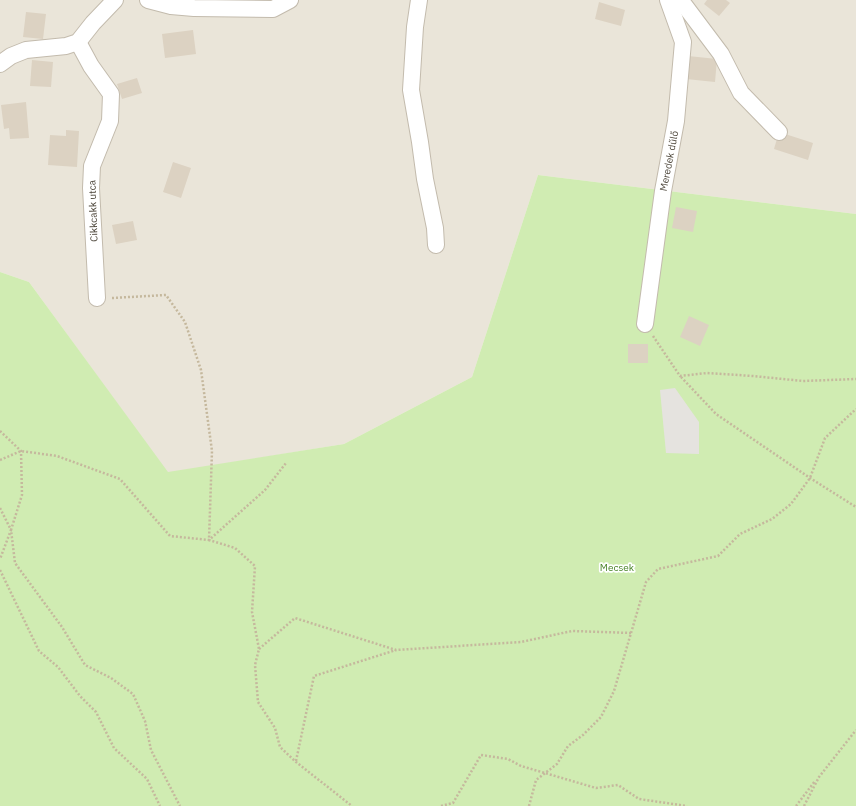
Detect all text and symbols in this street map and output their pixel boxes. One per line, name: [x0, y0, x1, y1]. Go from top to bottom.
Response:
street label: Meredek dűlő: [657, 129, 681, 192]
street label: Cikkcakk utca: [85, 179, 101, 242]
park label: Mecsek: [600, 561, 635, 574]

